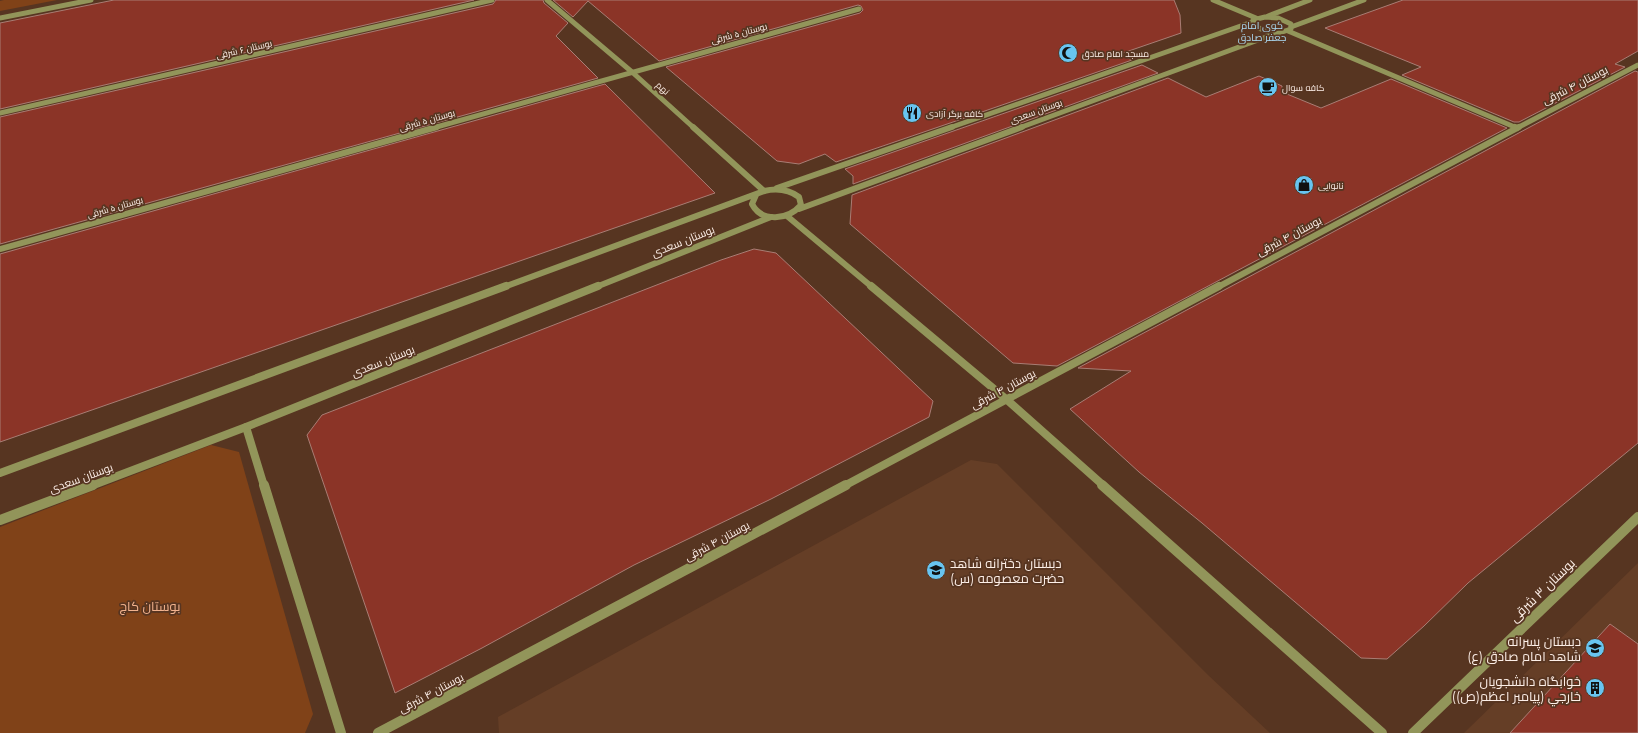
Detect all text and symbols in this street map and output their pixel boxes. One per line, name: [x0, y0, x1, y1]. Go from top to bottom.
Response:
district label: کوی امام جعفر صادق: [1238, 19, 1286, 44]
street label: بوستان ۵ شرقی: [710, 20, 768, 46]
street label: بوستان ۶ شرقی: [215, 37, 273, 61]
mosque icon: مسجد امام صادق: [1057, 42, 1079, 64]
place label: مسجد امام صادق: [1082, 48, 1149, 60]
street label: بوستان ۴ شرقی: [1540, 62, 1610, 108]
cafe icon: کافه سوال: [1257, 76, 1279, 98]
street label: نهم: [653, 79, 672, 98]
place label: کافه سوال: [1282, 82, 1324, 94]
street label: بوستان سعدی: [1008, 96, 1064, 126]
restaurant icon: کافه برگر آزادی: [901, 102, 923, 124]
street label: بوستان ۵ شرقی: [398, 107, 456, 133]
place label: کافه برگر آزادی: [926, 108, 983, 119]
shop icon: نانوایی: [1293, 174, 1315, 196]
place label: نانوایی: [1318, 180, 1343, 191]
street label: بوستان ۵ شرقی: [86, 194, 144, 220]
street label: بوستان ۴ شرقی: [1254, 213, 1324, 259]
street label: بوستان سعدی: [649, 222, 717, 260]
street label: بوستان سعدی: [349, 342, 417, 380]
street label: بوستان ۴ شرقی: [968, 366, 1038, 412]
street label: بوستان سعدی: [47, 460, 115, 496]
street label: بوستان ۴ شرقی: [682, 518, 752, 564]
place label: دبستان دخترانه شاهد حضرت معصومه (س): [950, 555, 1064, 586]
street label: بوستان ۳ شرقی: [1506, 555, 1578, 625]
school or university icon: دبستان دخترانه شاهد حضرت معصومه (س): [925, 559, 947, 581]
park label: بوستان کاج: [120, 598, 180, 615]
place label: دبستان پسرانه شاهد امام صادق (ع): [1467, 633, 1581, 666]
school or university icon: دبستان پسرانه شاهد امام صادق (ع): [1584, 637, 1606, 659]
street label: بوستان ۴ شرقی: [396, 670, 466, 716]
place label: خوابگاه دانشجويان خارجي (پيامبر اعظم(ص)): [1452, 673, 1581, 707]
building icon: خوابگاه دانشجويان خارجي (پيامبر اعظم(ص)): [1584, 677, 1606, 699]

